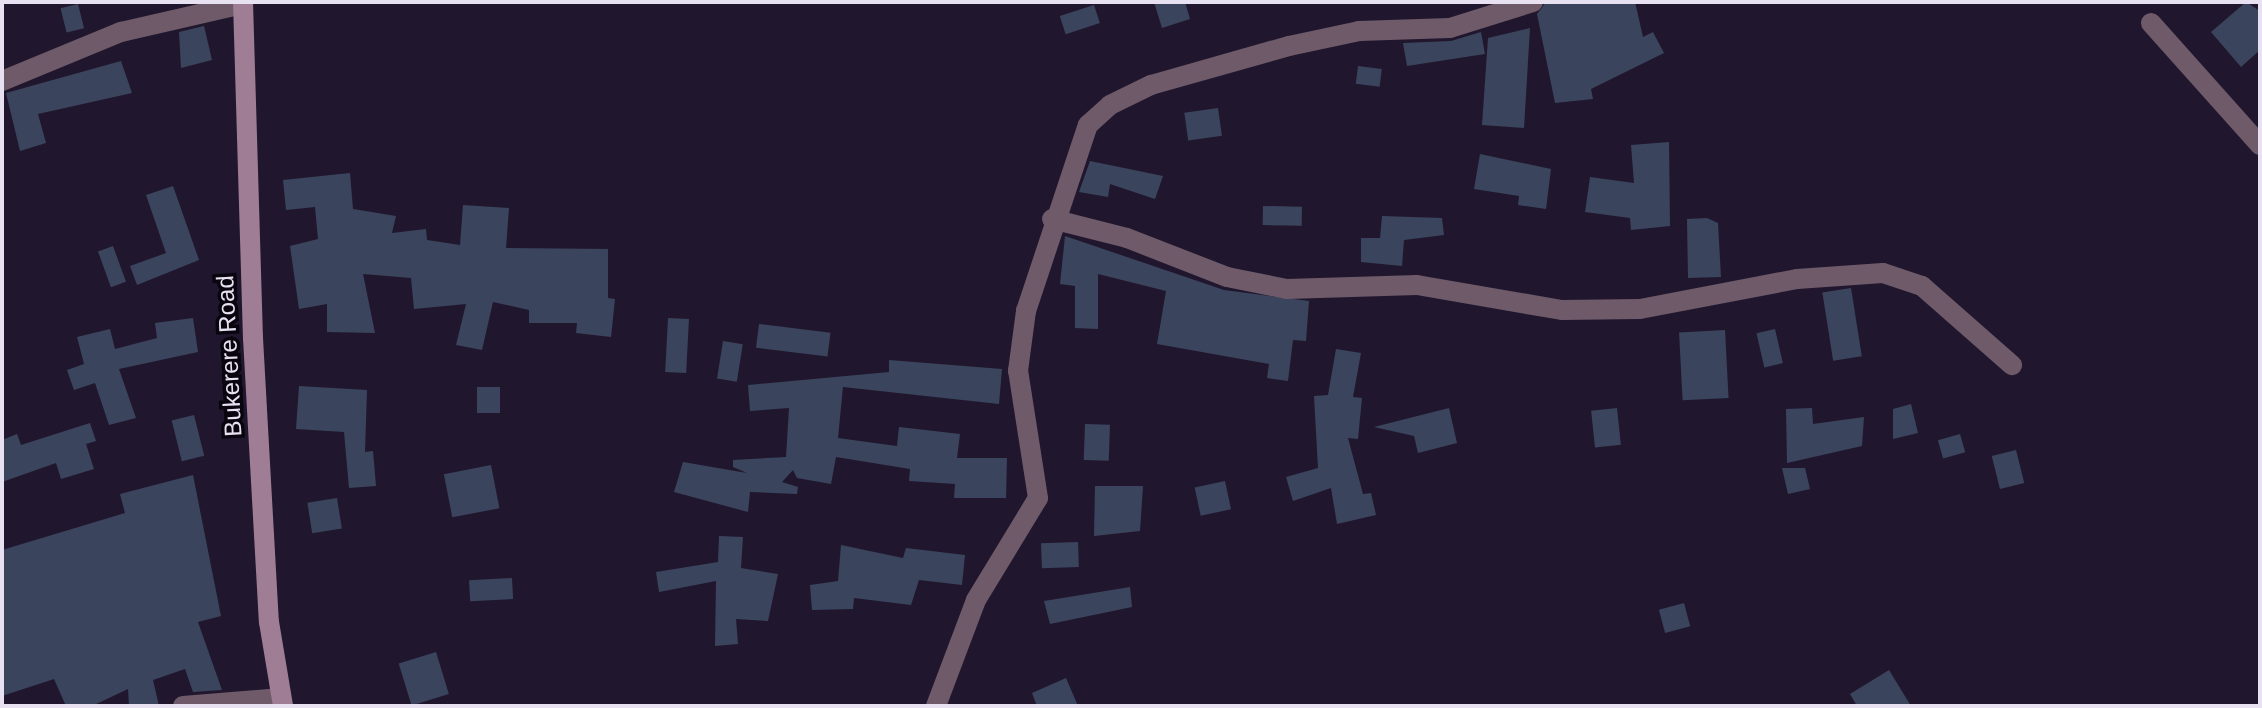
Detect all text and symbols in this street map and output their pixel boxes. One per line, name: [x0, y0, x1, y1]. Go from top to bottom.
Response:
street label: Bukerere Road: [210, 275, 248, 437]

